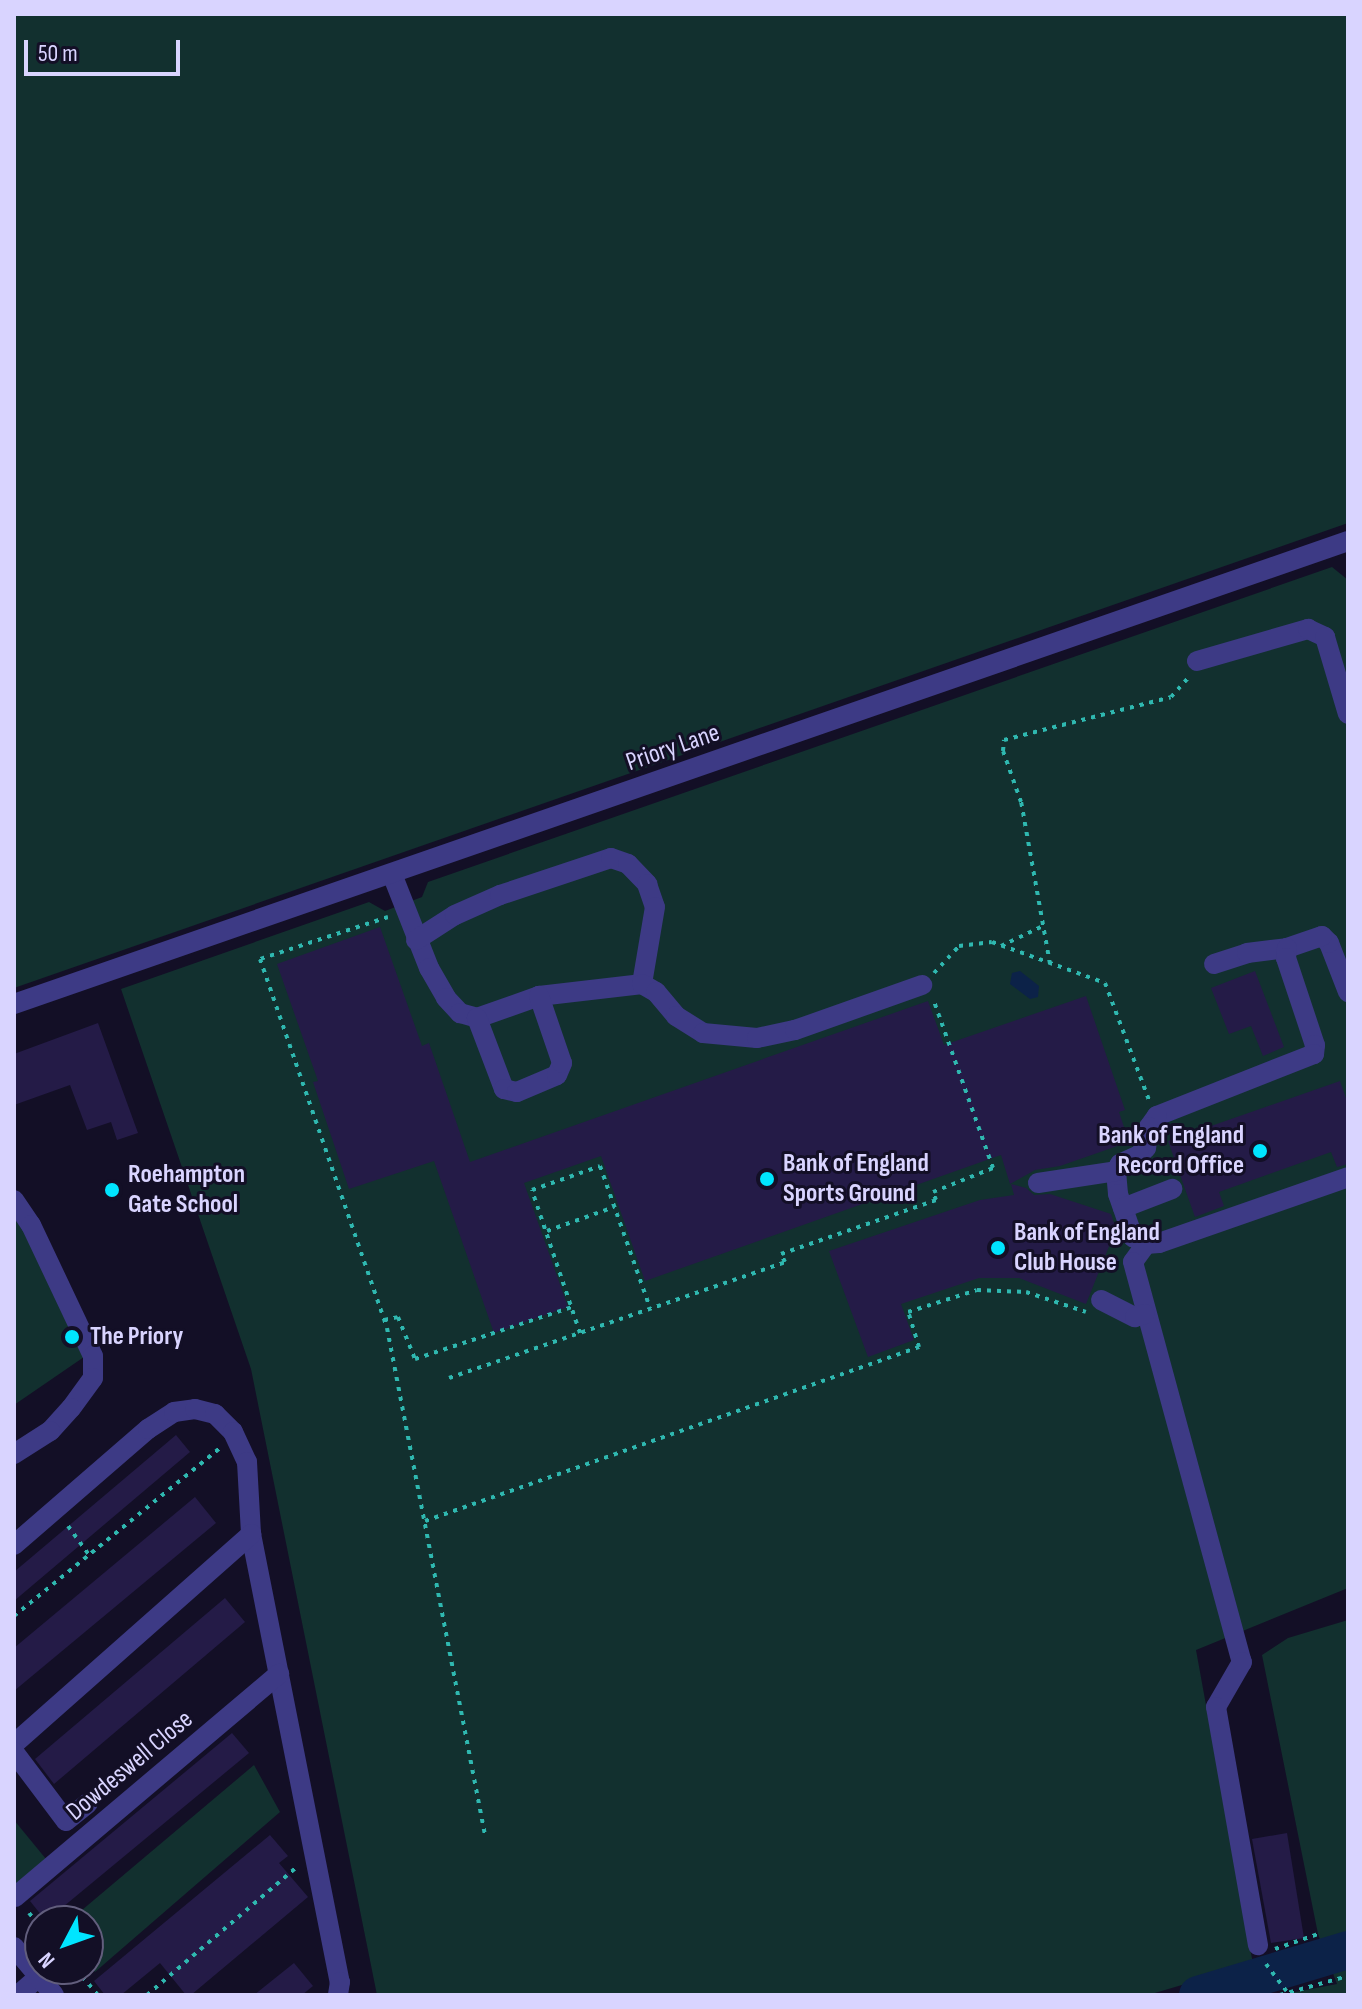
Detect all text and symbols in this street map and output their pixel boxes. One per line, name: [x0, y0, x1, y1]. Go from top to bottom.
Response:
scale bar: [28, 24, 184, 74]
text: 50 m: [38, 39, 78, 68]
street label: Priory Lane: [622, 717, 724, 779]
place label: Bank of England Record Office: [1098, 1120, 1244, 1182]
marker: Bank of England Record Office: [1251, 1142, 1269, 1160]
place label: Bank of England Sports Ground: [783, 1148, 929, 1210]
place label: Roehampton Gate School: [128, 1159, 245, 1220]
marker: Bank of England Sports Ground: [758, 1170, 776, 1188]
marker: Roehampton Gate School: [103, 1181, 121, 1199]
place label: Bank of England Club House: [1014, 1217, 1160, 1278]
marker: Bank of England Club House: [989, 1239, 1007, 1257]
place label: The Priory: [90, 1321, 183, 1353]
marker: The Priory: [61, 1326, 83, 1348]
street label: Dowdeswell Close: [60, 1704, 200, 1828]
north arrow: [24, 1905, 104, 1985]
text: N: [33, 1946, 61, 1973]

